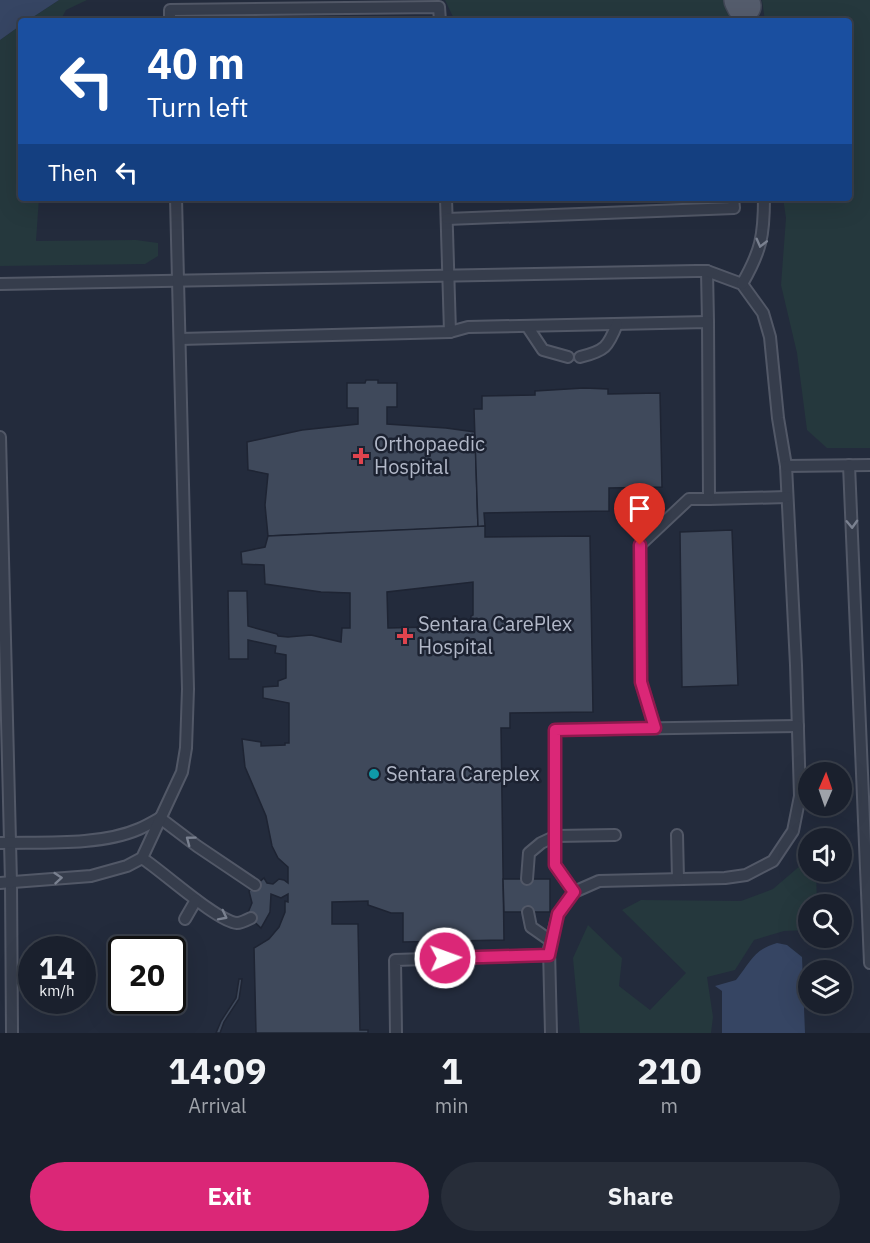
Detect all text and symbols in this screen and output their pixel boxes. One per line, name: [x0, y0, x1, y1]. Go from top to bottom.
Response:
text: 40 m: [147, 36, 245, 91]
icon: left: [48, 42, 126, 120]
text: Turn left: [147, 89, 248, 124]
icon: left: [110, 156, 143, 189]
text: Then: [48, 158, 98, 187]
one-way arrow: [755, 238, 768, 248]
place label: Orthopaedic Hospital: [374, 430, 485, 480]
marker: Orthopaedic Hospital: [352, 447, 370, 465]
pin: [614, 483, 665, 545]
icon: arrive: [623, 492, 656, 525]
one-way arrow: [845, 519, 858, 528]
place label: Sentara CarePlex Hospital: [418, 610, 572, 660]
marker: Sentara CarePlex Hospital: [396, 627, 414, 645]
place label: Sentara Careplex: [386, 760, 540, 787]
north arrow: [798, 762, 852, 816]
map controls: [798, 762, 852, 1014]
marker: Sentara Careplex: [367, 767, 381, 781]
button: sound: [798, 828, 852, 882]
one-way arrow: [185, 837, 196, 848]
one-way arrow: [54, 872, 63, 885]
button: search: [798, 894, 852, 948]
one-way arrow: [217, 909, 228, 921]
position arrow: [413, 926, 477, 990]
speed limit sign: 20: [108, 936, 186, 1014]
text: 14: [39, 948, 75, 987]
button: layers: [798, 960, 852, 1014]
text: km/h: [39, 981, 75, 1000]
text: 14:09: [168, 1047, 267, 1094]
text: 1: [441, 1047, 463, 1094]
text: 210: [637, 1047, 702, 1094]
text: Arrival: [188, 1092, 247, 1119]
text: min: [435, 1092, 469, 1119]
text: m: [661, 1092, 678, 1119]
button: Exit: [30, 1162, 429, 1231]
button: Share: [441, 1162, 840, 1231]

